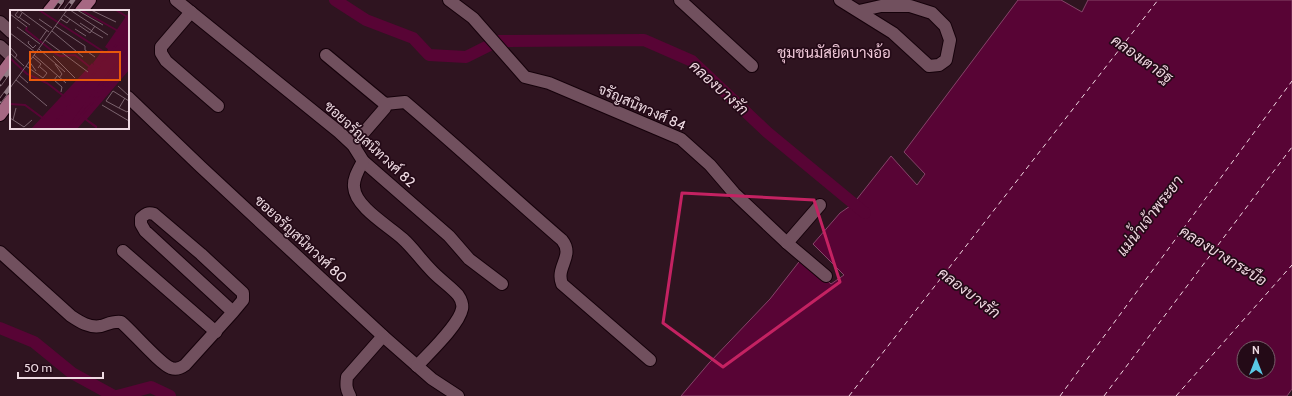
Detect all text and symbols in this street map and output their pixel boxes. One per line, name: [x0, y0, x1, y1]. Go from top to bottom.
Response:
inset map: [10, 10, 129, 129]
water label: คลองเตาอิฐ: [1107, 31, 1177, 88]
district label: ชุมชนมัสยิดบางอ้อ: [777, 43, 891, 64]
water label: คลองบางรัก: [686, 57, 752, 119]
street label: จรัญสนิทวงศ์ 84: [595, 80, 689, 134]
street label: ซอยจรัญสนิทวงศ์ 82: [321, 97, 419, 191]
water label: แม่น้ำเจ้าพระยา: [1110, 170, 1187, 260]
street label: ซอยจรัญสนิทวงศ์ 80: [251, 191, 351, 287]
water label: คลองบางกระบือ: [1176, 221, 1271, 290]
water label: คลองบางรัก: [934, 264, 1004, 322]
north arrow: [1236, 340, 1276, 380]
text: N: [1252, 343, 1260, 357]
scale bar: [18, 354, 103, 380]
text: 50 m: [24, 360, 52, 375]

